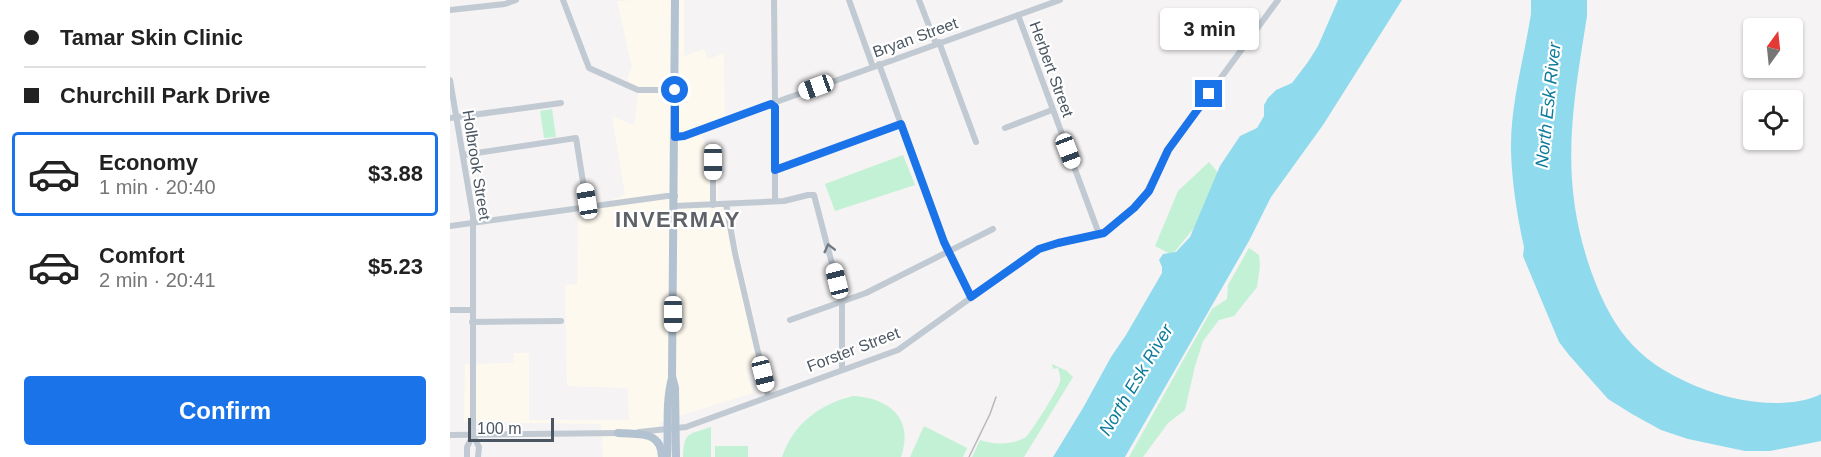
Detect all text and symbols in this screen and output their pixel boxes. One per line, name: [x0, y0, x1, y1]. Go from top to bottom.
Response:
callout: 3 min: [1160, 7, 1258, 49]
street label: Bryan Street: [870, 14, 960, 61]
text: 3 min: [1183, 18, 1236, 40]
north arrow: [1743, 18, 1803, 78]
map controls: [1743, 18, 1803, 150]
street label: Herbert Street: [1026, 19, 1077, 120]
text: Tamar Skin Clinic: [60, 25, 243, 50]
water label: North Esk River: [1531, 40, 1565, 169]
car: [796, 72, 836, 102]
route start: [661, 76, 688, 103]
route end: [1195, 80, 1222, 107]
text: Churchill Park Drive: [60, 83, 270, 108]
button: locate: [1743, 90, 1803, 150]
street label: Holbrook Street: [459, 109, 494, 222]
car: [1053, 131, 1083, 171]
car: [704, 144, 722, 180]
icon: car: [27, 147, 81, 201]
text: Economy: [99, 150, 198, 175]
text: $3.88: [368, 161, 423, 186]
text: 1 min · 20:40: [99, 176, 216, 198]
car: [575, 182, 599, 220]
district label: INVERMAY: [615, 207, 741, 232]
icon: car: [27, 240, 81, 294]
text: Comfort: [99, 243, 185, 268]
one-way arrow: [823, 243, 836, 253]
text: $5.23: [368, 254, 423, 279]
car: [824, 261, 850, 301]
text: 2 min · 20:41: [99, 269, 216, 291]
car: [664, 296, 682, 332]
water label: North Esk River: [1095, 320, 1178, 439]
street label: Forster Street: [804, 324, 902, 375]
car: [750, 354, 776, 394]
button: Confirm: [24, 376, 426, 445]
scale bar: [468, 415, 554, 442]
text: 100 m: [477, 420, 521, 437]

